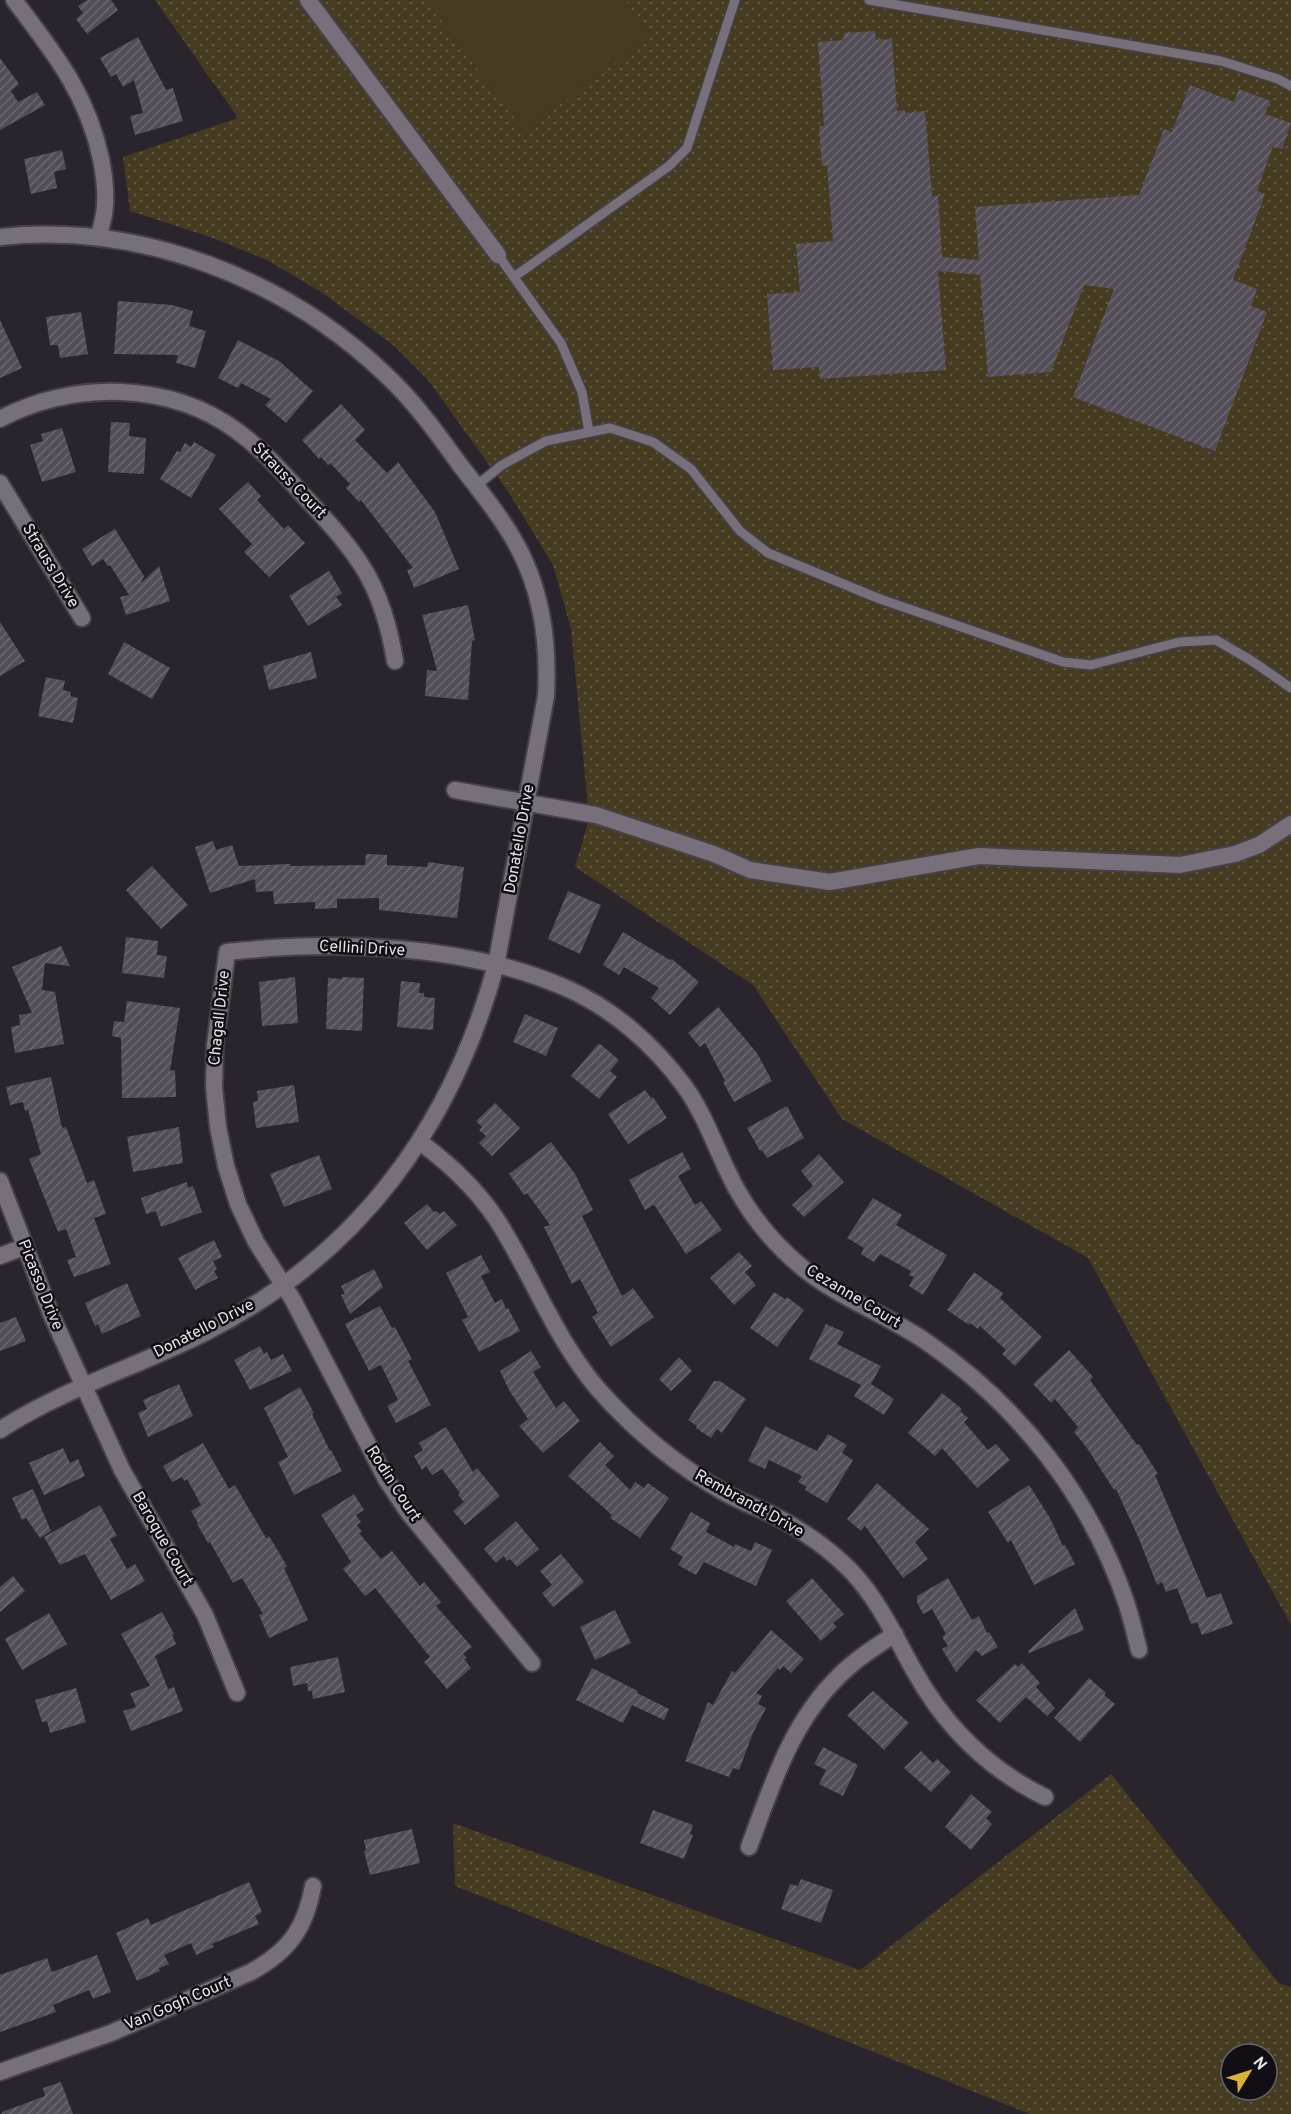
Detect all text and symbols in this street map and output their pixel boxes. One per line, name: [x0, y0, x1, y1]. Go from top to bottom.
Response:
street label: Strauss Court: [248, 439, 330, 523]
street label: Strauss Drive: [17, 520, 83, 612]
street label: Donatello Drive: [501, 783, 539, 895]
street label: Cellini Drive: [318, 937, 406, 961]
street label: Chagall Drive: [205, 969, 235, 1067]
street label: Picasso Drive: [13, 1237, 67, 1333]
street label: Cezanne Court: [802, 1261, 904, 1333]
street label: Donatello Drive: [150, 1295, 258, 1363]
street label: Rodin Court: [361, 1442, 425, 1526]
street label: Rembrandt Drive: [691, 1466, 807, 1542]
street label: Baroque Court: [127, 1488, 197, 1590]
street label: Van Gogh Court: [122, 1973, 234, 2035]
north arrow: [1219, 2042, 1279, 2102]
text: N: [1248, 2053, 1271, 2075]

